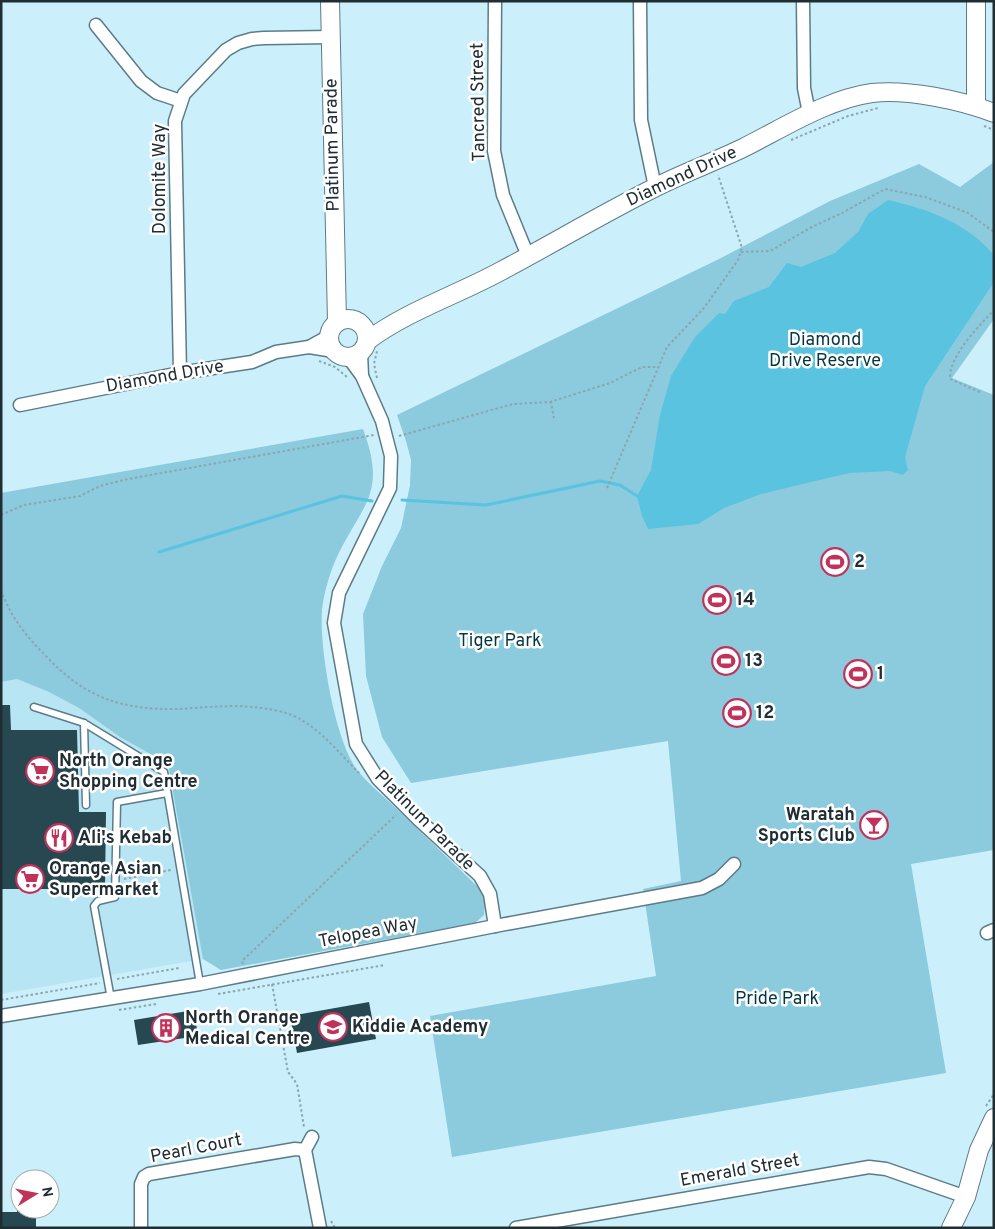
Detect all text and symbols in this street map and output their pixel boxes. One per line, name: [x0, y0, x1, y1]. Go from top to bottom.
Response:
street label: Tancred Street: [466, 42, 492, 162]
street label: Platinum Parade: [320, 78, 346, 212]
street label: Dolomite Way: [149, 124, 172, 234]
street label: Diamond Drive: [623, 141, 741, 213]
park label: Diamond Drive Reserve: [769, 329, 881, 373]
street label: Diamond Drive: [104, 355, 226, 399]
sports icon: 2: [820, 547, 850, 577]
place label: 2: [854, 551, 865, 574]
sports icon: 14: [702, 585, 732, 615]
place label: 14: [736, 589, 755, 612]
park label: Tiger Park: [458, 630, 542, 653]
sports icon: 13: [711, 646, 741, 676]
place label: 13: [745, 650, 763, 673]
sports icon: 1: [843, 659, 873, 689]
place label: 1: [877, 663, 884, 686]
sports icon: 12: [722, 698, 752, 728]
place label: 12: [756, 702, 774, 725]
place label: North Orange Shopping Centre: [59, 750, 198, 794]
supermarket icon: North Orange Shopping Centre: [25, 756, 55, 786]
street label: Platinum Parade: [369, 766, 479, 876]
place label: Waratah Sports Club: [758, 804, 855, 848]
bar icon: Waratah Sports Club: [859, 810, 889, 840]
restaurant icon: Ali's Kebab: [44, 823, 74, 853]
place label: Ali's Kebab: [78, 827, 172, 850]
place label: Orange Asian Supermarket: [49, 858, 162, 902]
supermarket icon: Orange Asian Supermarket: [15, 864, 45, 894]
street label: Telopea Way: [317, 912, 419, 954]
park label: Pride Park: [735, 988, 819, 1011]
place label: North Orange Medical Centre: [185, 1007, 310, 1051]
school or university icon: Kiddie Academy: [318, 1012, 348, 1042]
building icon: North Orange Medical Centre: [151, 1013, 181, 1043]
place label: Kiddie Academy: [352, 1016, 488, 1039]
street label: Pearl Court: [148, 1129, 244, 1169]
street label: Emerald Street: [679, 1149, 801, 1193]
north arrow: [10, 1169, 60, 1219]
text: N: [37, 1186, 56, 1198]

